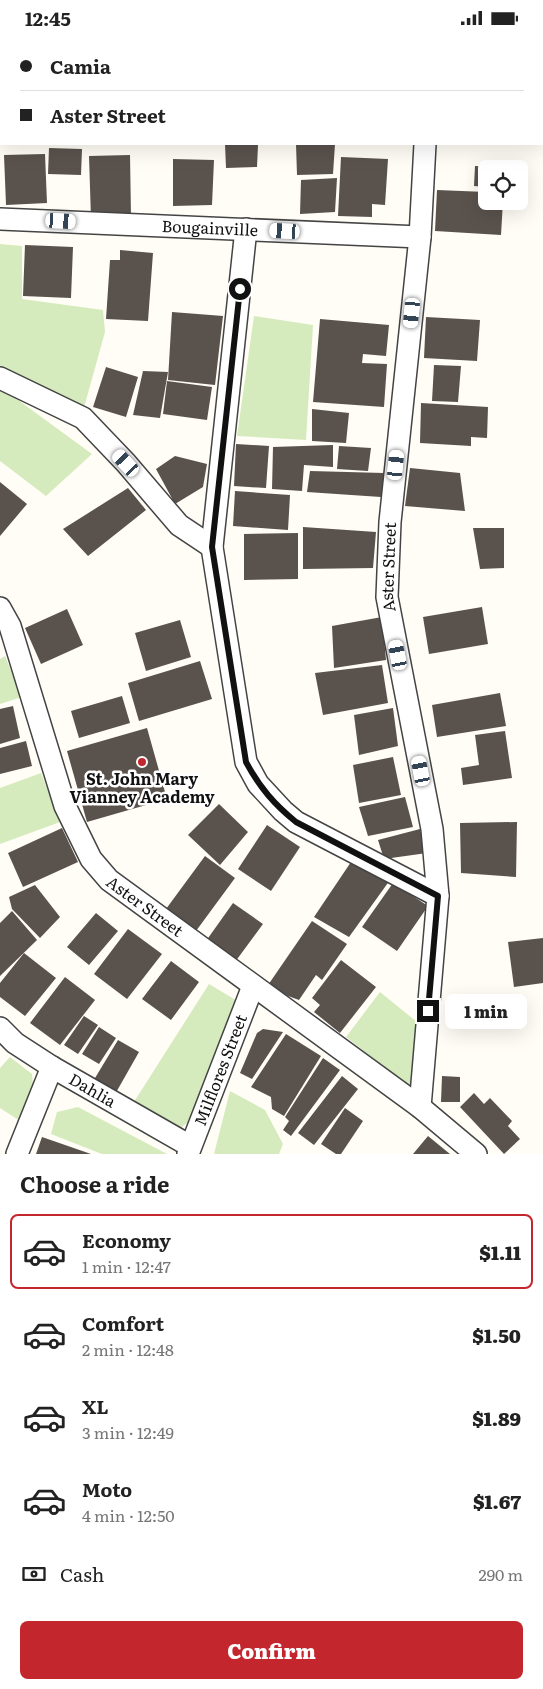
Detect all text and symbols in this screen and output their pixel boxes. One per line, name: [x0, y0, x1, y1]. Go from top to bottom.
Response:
text: 12:45: [25, 4, 71, 32]
text: Camia: [50, 52, 111, 80]
text: Aster Street: [50, 101, 166, 129]
map controls: [478, 160, 528, 210]
button: locate: [478, 160, 528, 210]
car: [45, 213, 76, 229]
street label: Bougainville: [161, 213, 259, 241]
car: [269, 223, 300, 239]
route start: [229, 278, 251, 300]
car: [402, 297, 421, 329]
car: [110, 447, 141, 479]
car: [386, 449, 405, 481]
street label: Aster Street: [374, 521, 401, 615]
car: [387, 639, 408, 671]
car: [410, 755, 431, 787]
marker: St. John Mary Vianney Academy: [136, 756, 148, 768]
place label: St. John Mary Vianney Academy: [70, 766, 215, 808]
street label: Aster Street: [102, 869, 189, 942]
callout: 1 min: [446, 993, 528, 1029]
text: 1 min: [464, 999, 508, 1023]
route end: [417, 1000, 439, 1022]
street label: Milflores Street: [187, 1010, 252, 1129]
street label: Dahlia: [65, 1066, 121, 1113]
text: Choose a ride: [20, 1167, 169, 1200]
text: Economy: [82, 1226, 171, 1254]
icon: car: [22, 1229, 67, 1274]
text: $1.11: [479, 1238, 521, 1266]
text: 1 min · 12:47: [82, 1254, 171, 1278]
text: Comfort: [82, 1309, 164, 1337]
icon: car: [22, 1312, 67, 1357]
text: $1.50: [472, 1321, 521, 1349]
text: 2 min · 12:48: [82, 1337, 174, 1361]
text: XL: [82, 1392, 109, 1420]
icon: car: [22, 1395, 67, 1440]
text: $1.89: [472, 1404, 521, 1432]
text: 3 min · 12:49: [82, 1420, 174, 1444]
text: Moto: [82, 1475, 132, 1503]
icon: car: [22, 1478, 67, 1523]
text: $1.67: [473, 1487, 521, 1515]
text: 4 min · 12:50: [82, 1503, 175, 1527]
icon: cash: [20, 1560, 48, 1588]
text: Cash: [60, 1560, 104, 1588]
text: 290 m: [479, 1562, 523, 1586]
button: Confirm: [20, 1621, 523, 1679]

